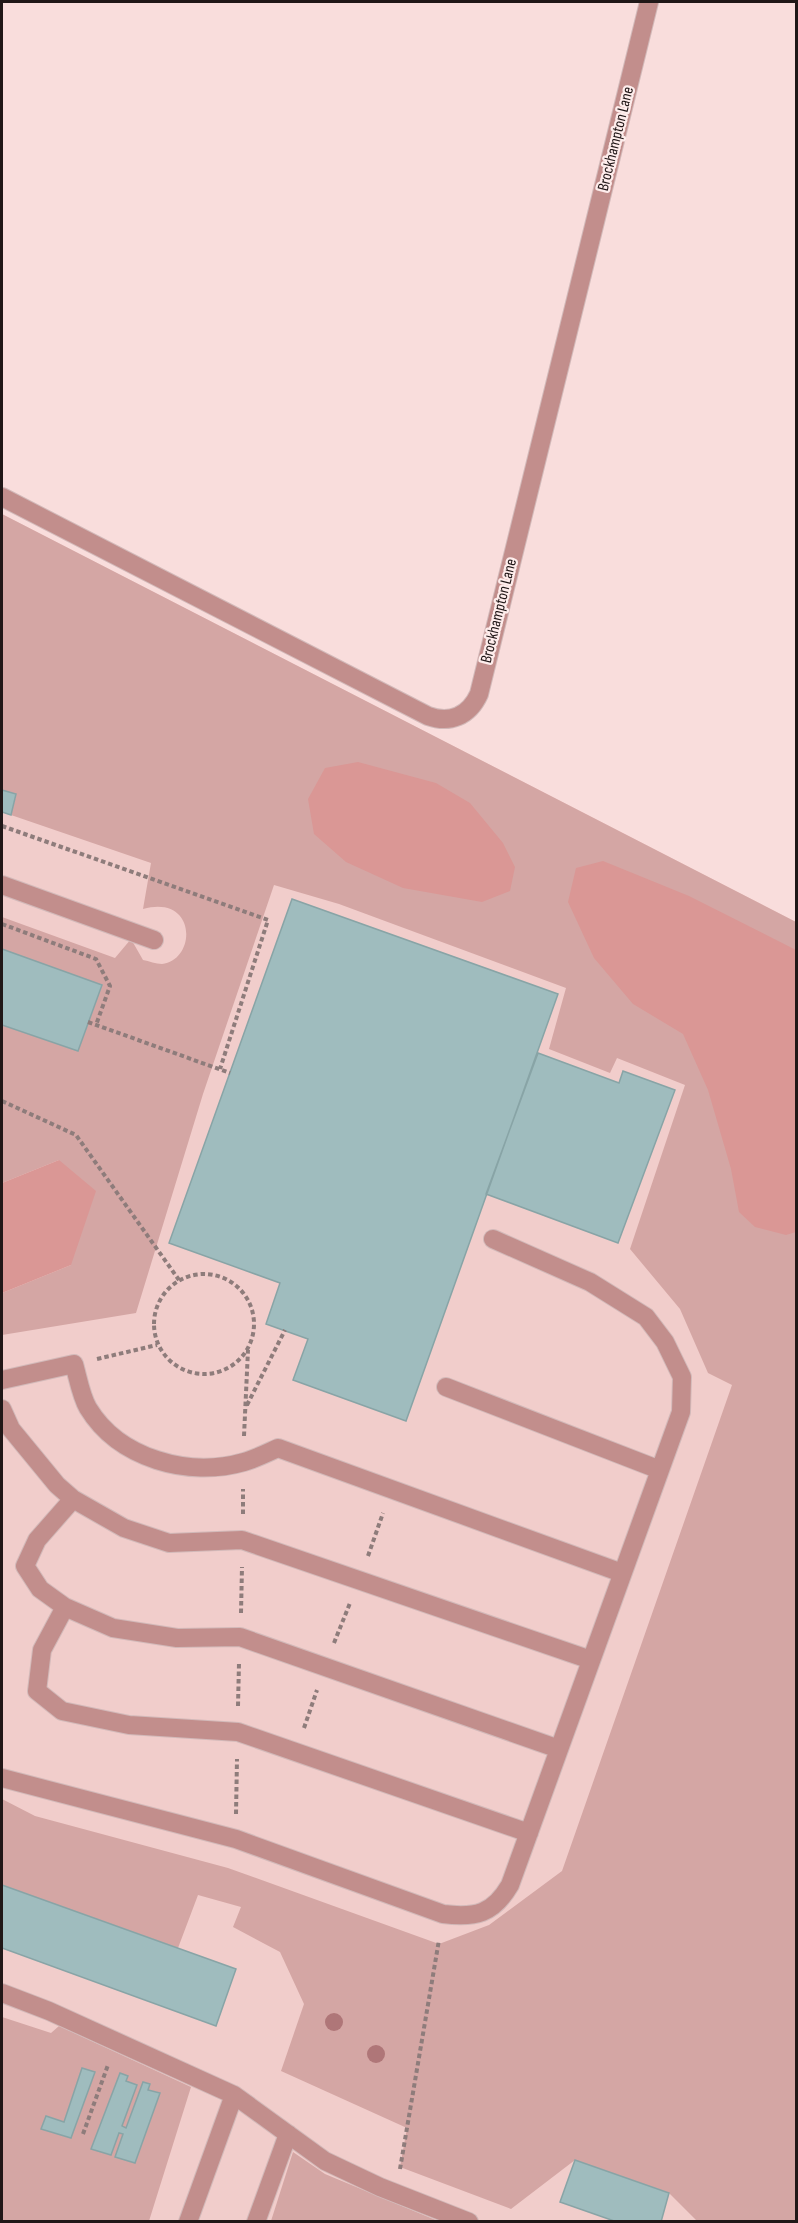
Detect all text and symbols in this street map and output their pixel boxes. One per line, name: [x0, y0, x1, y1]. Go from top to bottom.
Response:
street label: Brockhampton Lane: [594, 85, 638, 193]
street label: Brockhampton Lane: [477, 557, 521, 665]

